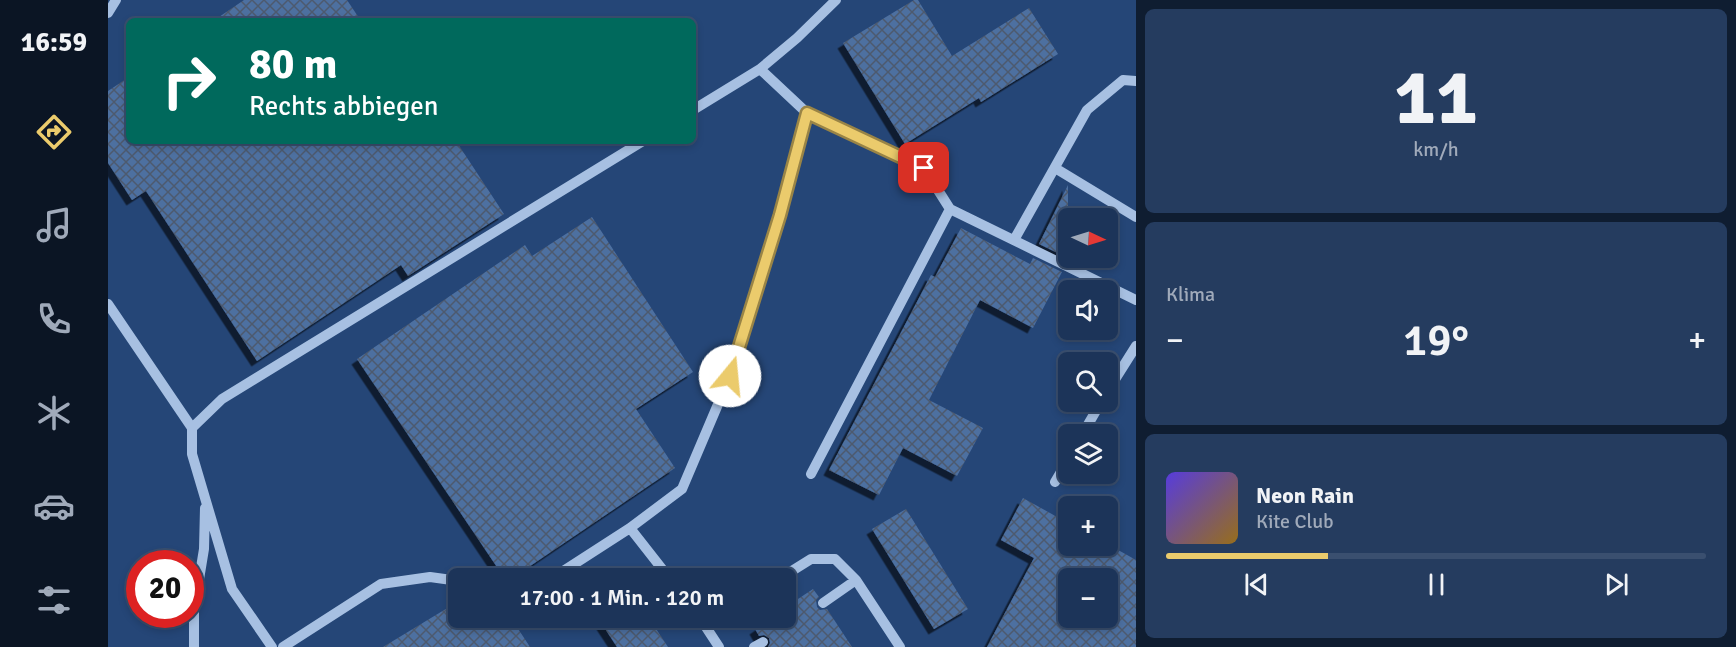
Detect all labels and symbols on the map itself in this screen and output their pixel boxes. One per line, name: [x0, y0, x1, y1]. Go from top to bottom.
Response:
pin: [898, 142, 949, 193]
north arrow: [1058, 208, 1118, 268]
position arrow: [698, 344, 762, 408]
speed limit sign: 20: [126, 550, 204, 628]

